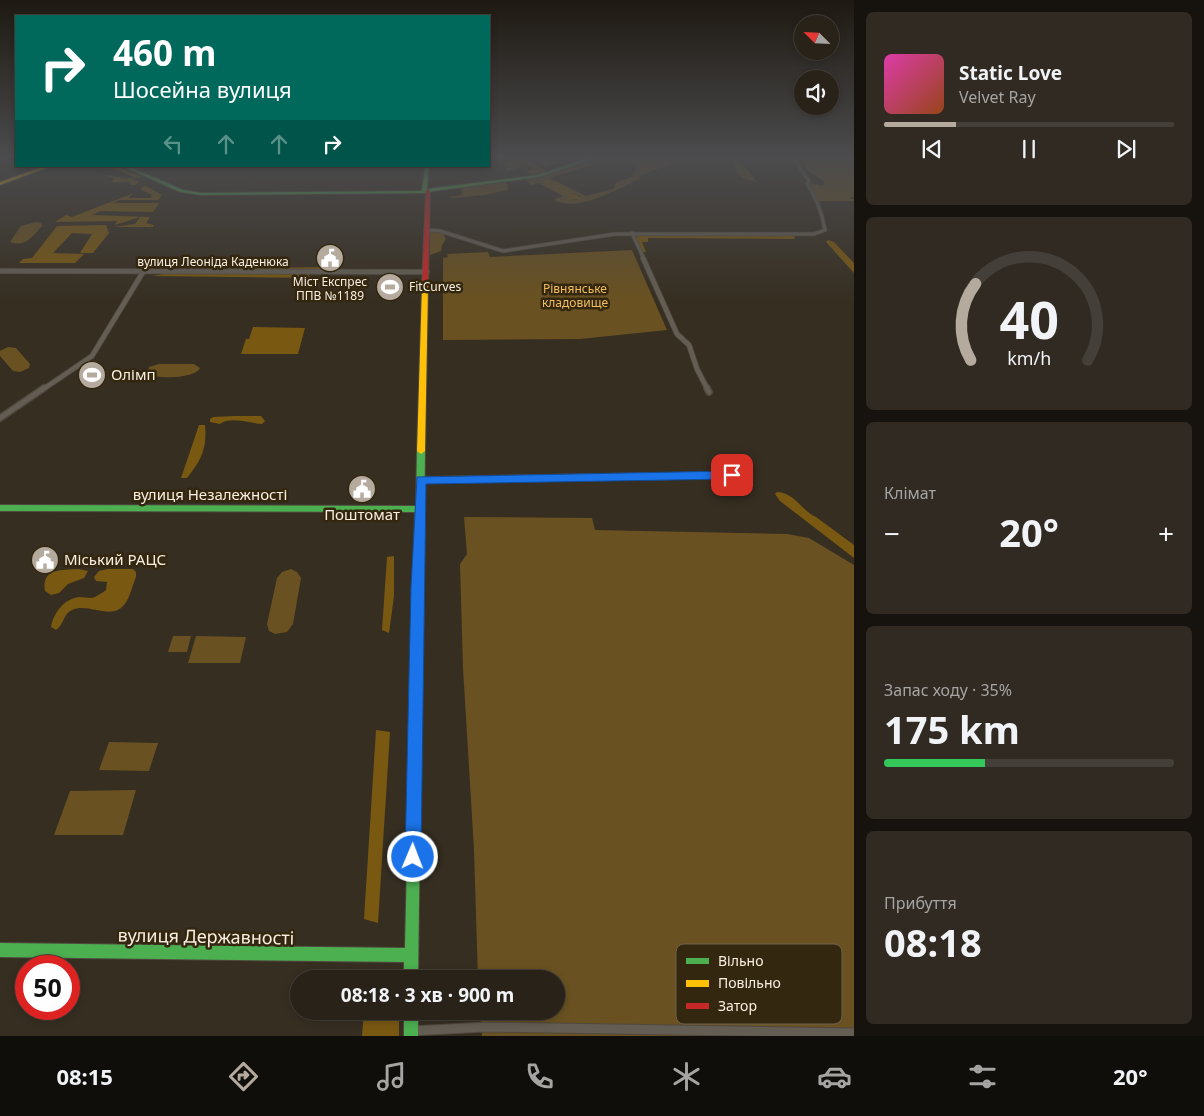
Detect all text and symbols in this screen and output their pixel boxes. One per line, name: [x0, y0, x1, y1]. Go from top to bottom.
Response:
north arrow: [794, 15, 839, 60]
map controls: [794, 15, 839, 115]
text: 460 m: [113, 29, 216, 76]
icon: right: [30, 35, 95, 100]
text: Static Love: [959, 60, 1062, 86]
button: sound: [794, 70, 839, 115]
text: Шосейна вулиця: [113, 74, 292, 104]
text: Velvet Ray: [959, 86, 1036, 108]
icon: left: [159, 130, 187, 158]
icon: ahead: [212, 130, 240, 158]
icon: ahead: [265, 130, 293, 158]
icon: right: [318, 130, 346, 158]
icon: previous: [918, 135, 946, 163]
icon: pause: [1015, 135, 1043, 163]
icon: next: [1112, 135, 1140, 163]
public building icon: Міст Експрес ППВ №1189: [315, 243, 345, 273]
street label: вулиця Леоніда Каденюка: [137, 253, 289, 270]
sports icon: FitCurves: [375, 272, 405, 302]
place label: Міст Експрес ППВ №1189: [293, 273, 367, 304]
place label: FitCurves: [409, 278, 461, 295]
park label: Рівнянське кладовище: [542, 280, 608, 311]
text: 40: [999, 283, 1059, 354]
text: km/h: [1007, 346, 1051, 370]
sports icon: Олімп: [77, 360, 107, 390]
place label: Олімп: [111, 364, 156, 384]
pin: [711, 454, 753, 496]
icon: arrive: [718, 461, 746, 489]
public building icon: Поштомат: [347, 474, 377, 504]
text: Клімат: [884, 482, 936, 504]
street label: вулиця Незалежності: [133, 484, 287, 504]
place label: Поштомат: [324, 504, 400, 524]
text: 20°: [999, 506, 1059, 558]
text: −: [884, 514, 900, 552]
text: +: [1158, 514, 1174, 552]
public building icon: Міський РАЦС: [30, 545, 60, 575]
place label: Міський РАЦС: [64, 549, 166, 569]
text: Запас ходу · 35%: [884, 679, 1012, 701]
text: 175 km: [884, 703, 1020, 755]
position arrow: [386, 830, 438, 882]
text: Прибуття: [884, 892, 957, 914]
text: 08:18: [884, 916, 982, 968]
street label: вулиця Державності: [117, 922, 295, 950]
legend: [676, 944, 842, 1024]
text: Вільно: [718, 951, 763, 970]
speed limit sign: 50: [15, 955, 80, 1020]
text: Повільно: [718, 973, 781, 992]
text: 08:18 · 3 хв · 900 m: [341, 982, 514, 1008]
text: Затор: [718, 996, 757, 1015]
icon: directions: [226, 1059, 261, 1094]
icon: music: [374, 1059, 409, 1094]
icon: phone: [522, 1059, 557, 1094]
icon: climate: [669, 1059, 704, 1094]
icon: car: [817, 1059, 852, 1094]
icon: filters: [965, 1059, 1000, 1094]
text: 08:15: [56, 1061, 113, 1091]
text: 20°: [1113, 1061, 1147, 1091]

